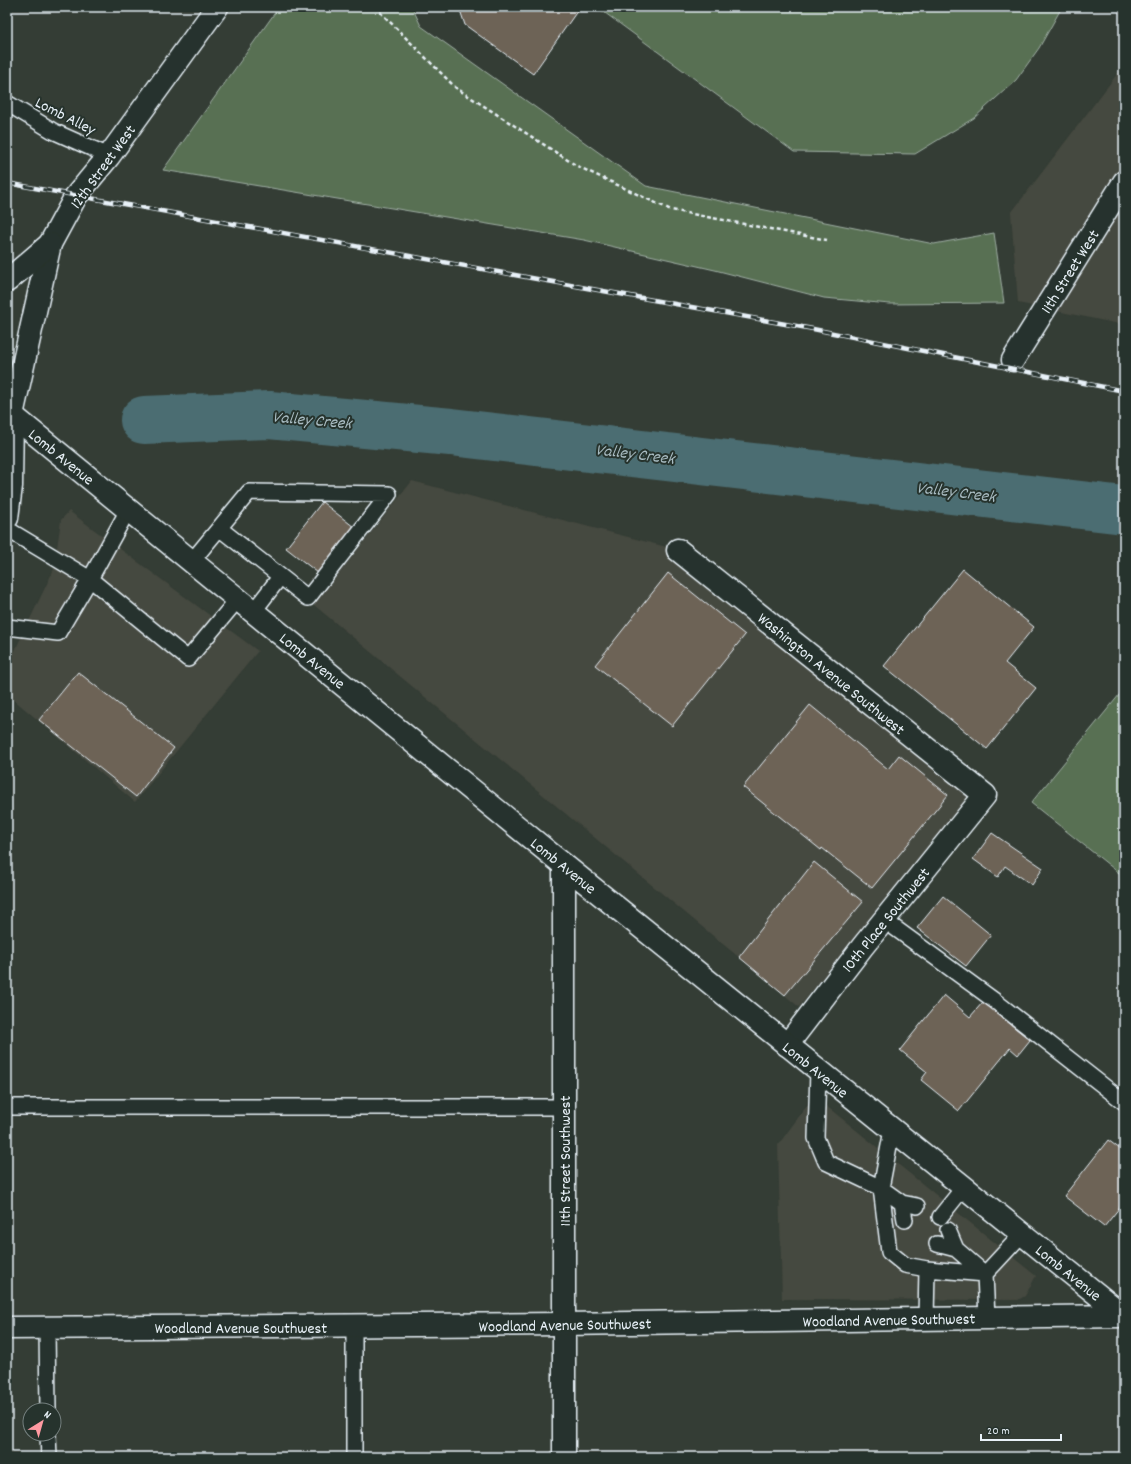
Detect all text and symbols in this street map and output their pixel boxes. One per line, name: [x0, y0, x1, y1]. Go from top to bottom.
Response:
street label: Lomb Alley: [31, 92, 100, 142]
street label: 12th Street West: [66, 121, 142, 214]
street label: 11th Street West: [1036, 226, 1106, 319]
water label: Valley Creek: [271, 407, 354, 438]
street label: Lomb Avenue: [22, 424, 98, 492]
water label: Valley Creek: [594, 439, 677, 473]
water label: Valley Creek: [915, 477, 998, 511]
street label: Washington Avenue Southwest: [752, 608, 909, 742]
street label: Lomb Avenue: [273, 628, 349, 696]
street label: Lomb Avenue: [524, 833, 600, 901]
street label: 10th Place Southwest: [837, 863, 937, 978]
street label: Lomb Avenue: [776, 1037, 852, 1105]
street label: 11th Street Southwest: [555, 1096, 578, 1226]
street label: Lomb Avenue: [1029, 1240, 1105, 1308]
street label: Woodland Avenue Southwest: [803, 1308, 976, 1335]
street label: Woodland Avenue Southwest: [479, 1313, 652, 1340]
street label: Woodland Avenue Southwest: [155, 1318, 327, 1341]
north arrow: [22, 1402, 62, 1442]
text: N: [40, 1408, 54, 1424]
scale bar: [981, 1416, 1061, 1442]
text: 20 m: [987, 1423, 1010, 1440]

